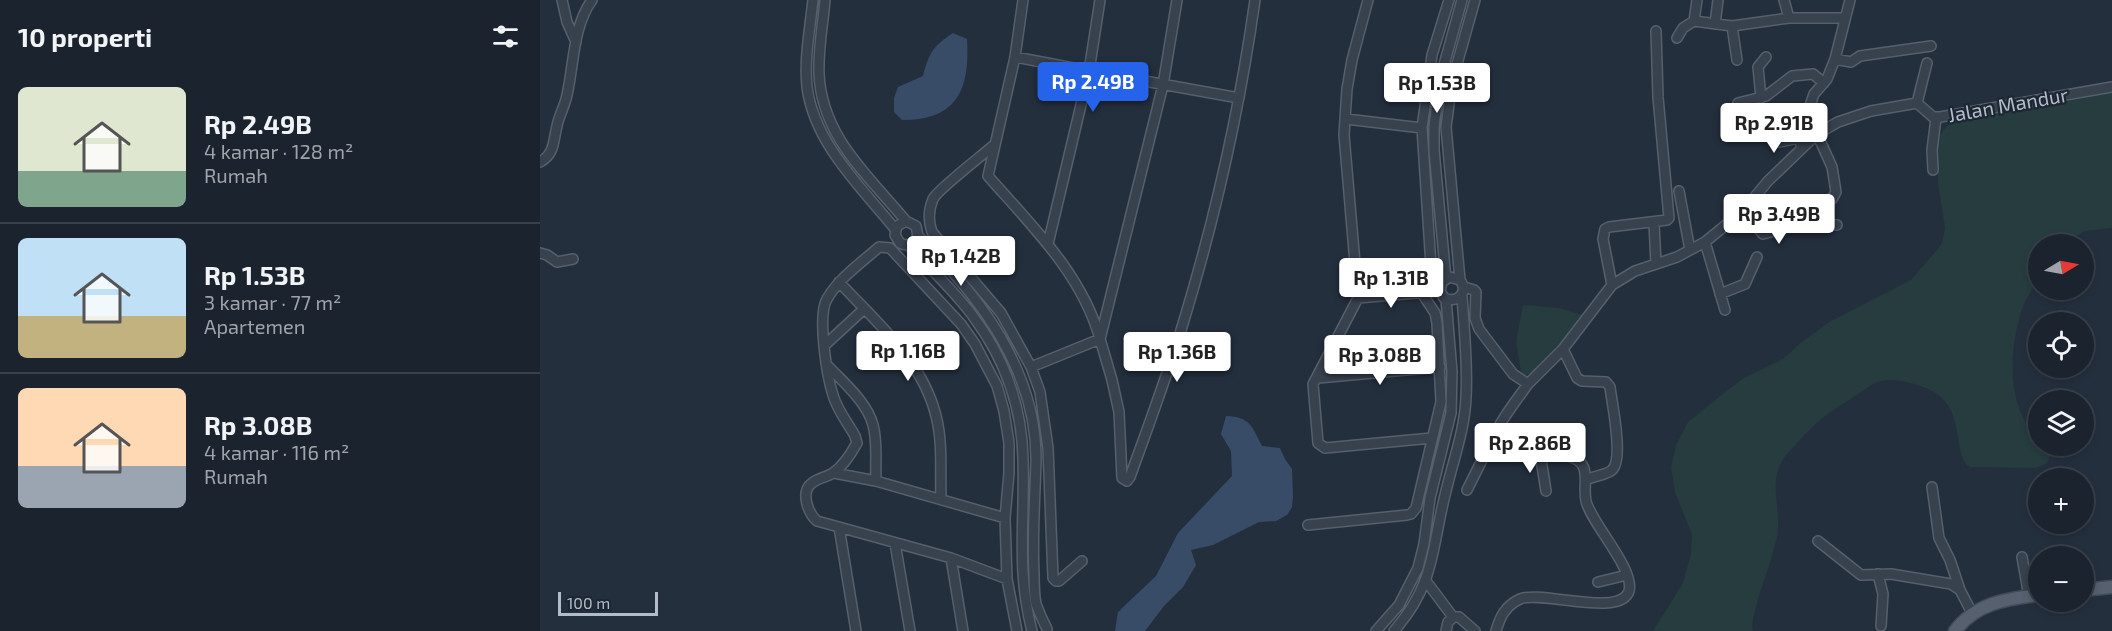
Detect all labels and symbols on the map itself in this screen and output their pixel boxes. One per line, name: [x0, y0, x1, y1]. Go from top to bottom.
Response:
pin: Rp 2.49B: [1031, 62, 1155, 113]
pin: Rp 1.53B: [1375, 63, 1499, 114]
street label: Jalan Mandur: [1946, 82, 2070, 126]
pin: Rp 2.91B: [1712, 103, 1836, 154]
pin: Rp 3.49B: [1717, 194, 1841, 245]
north arrow: [2028, 234, 2094, 300]
pin: Rp 1.42B: [899, 236, 1023, 287]
pin: Rp 1.31B: [1329, 258, 1453, 309]
pin: Rp 1.16B: [846, 331, 970, 382]
pin: Rp 1.36B: [1115, 332, 1239, 383]
pin: Rp 3.08B: [1318, 335, 1442, 386]
pin: Rp 2.86B: [1468, 423, 1592, 474]
scale bar: [558, 589, 658, 616]

